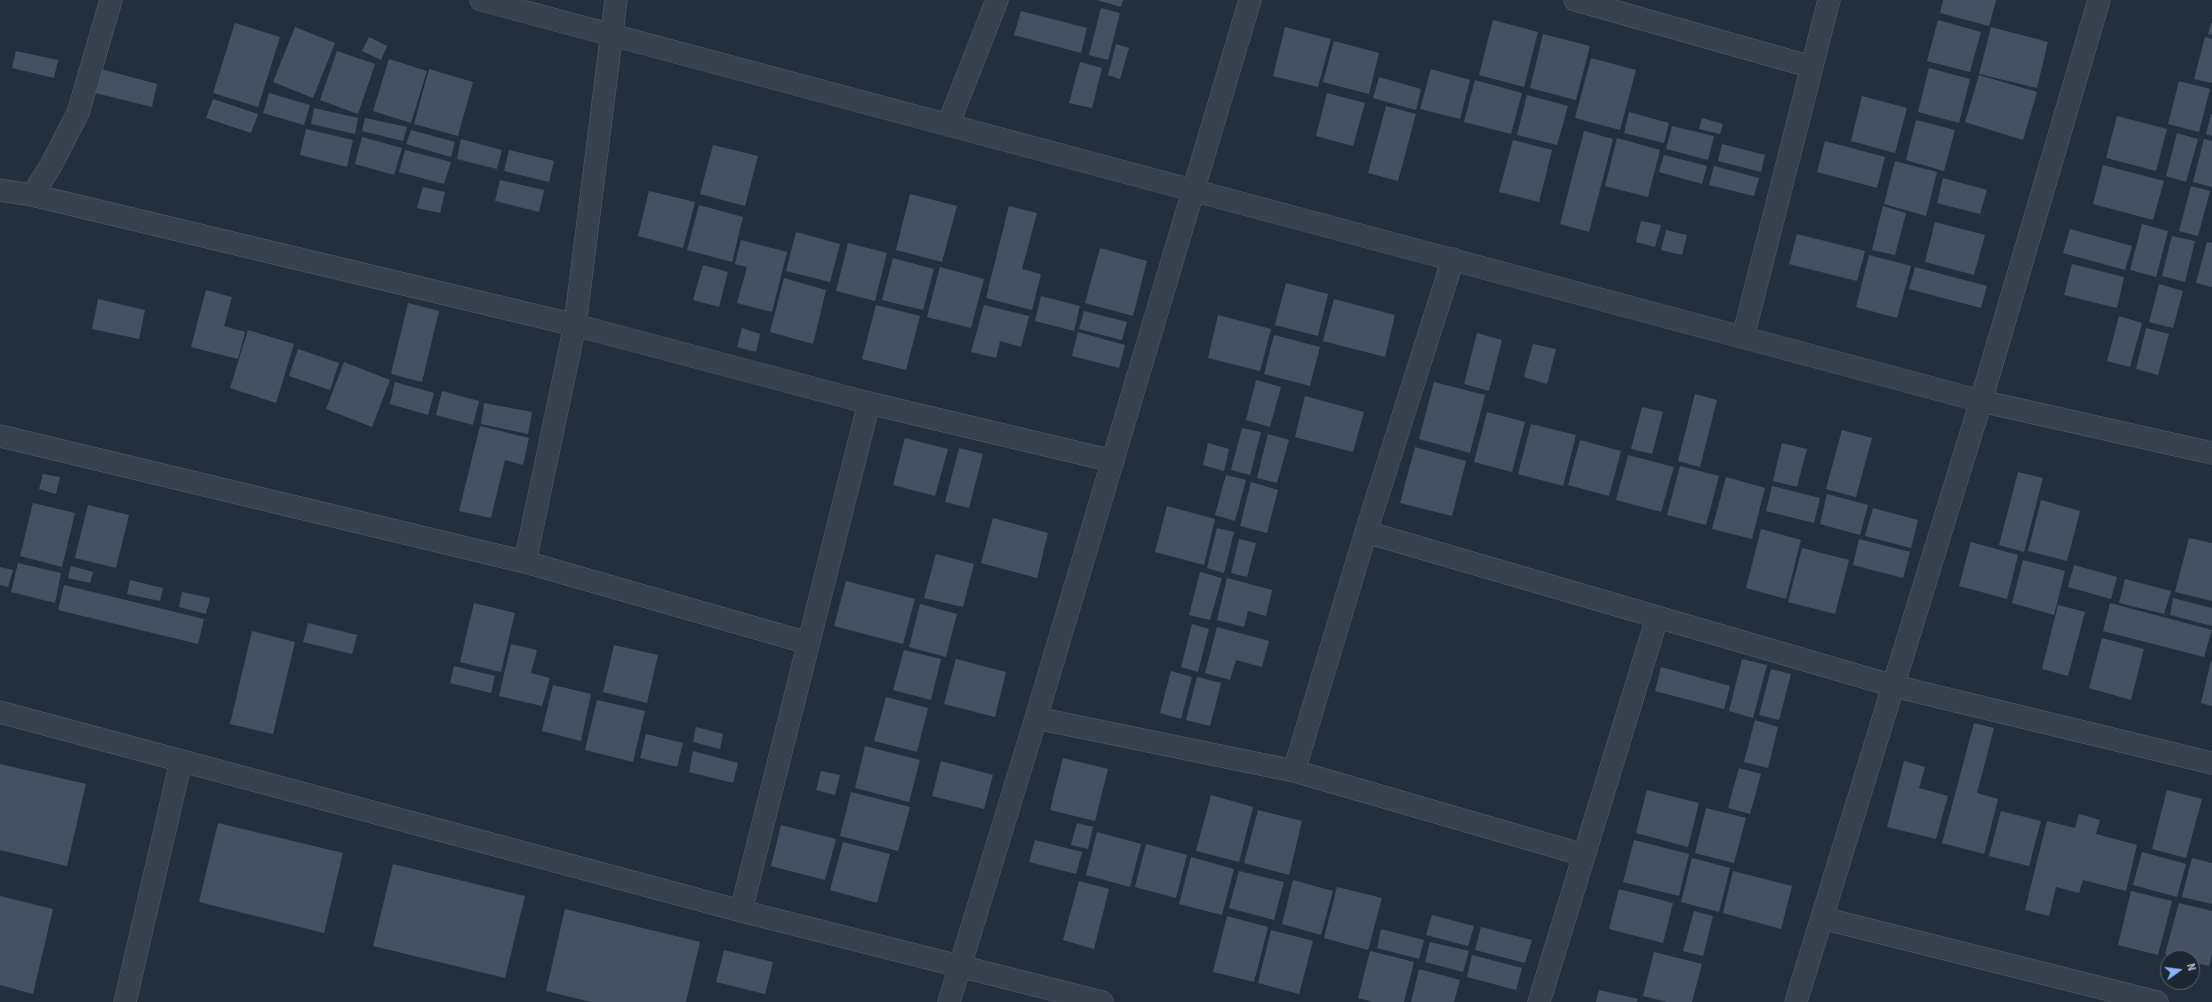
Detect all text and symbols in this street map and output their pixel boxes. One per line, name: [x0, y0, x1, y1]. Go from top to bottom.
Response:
north arrow: [2160, 950, 2200, 990]
text: N: [2183, 962, 2199, 973]

